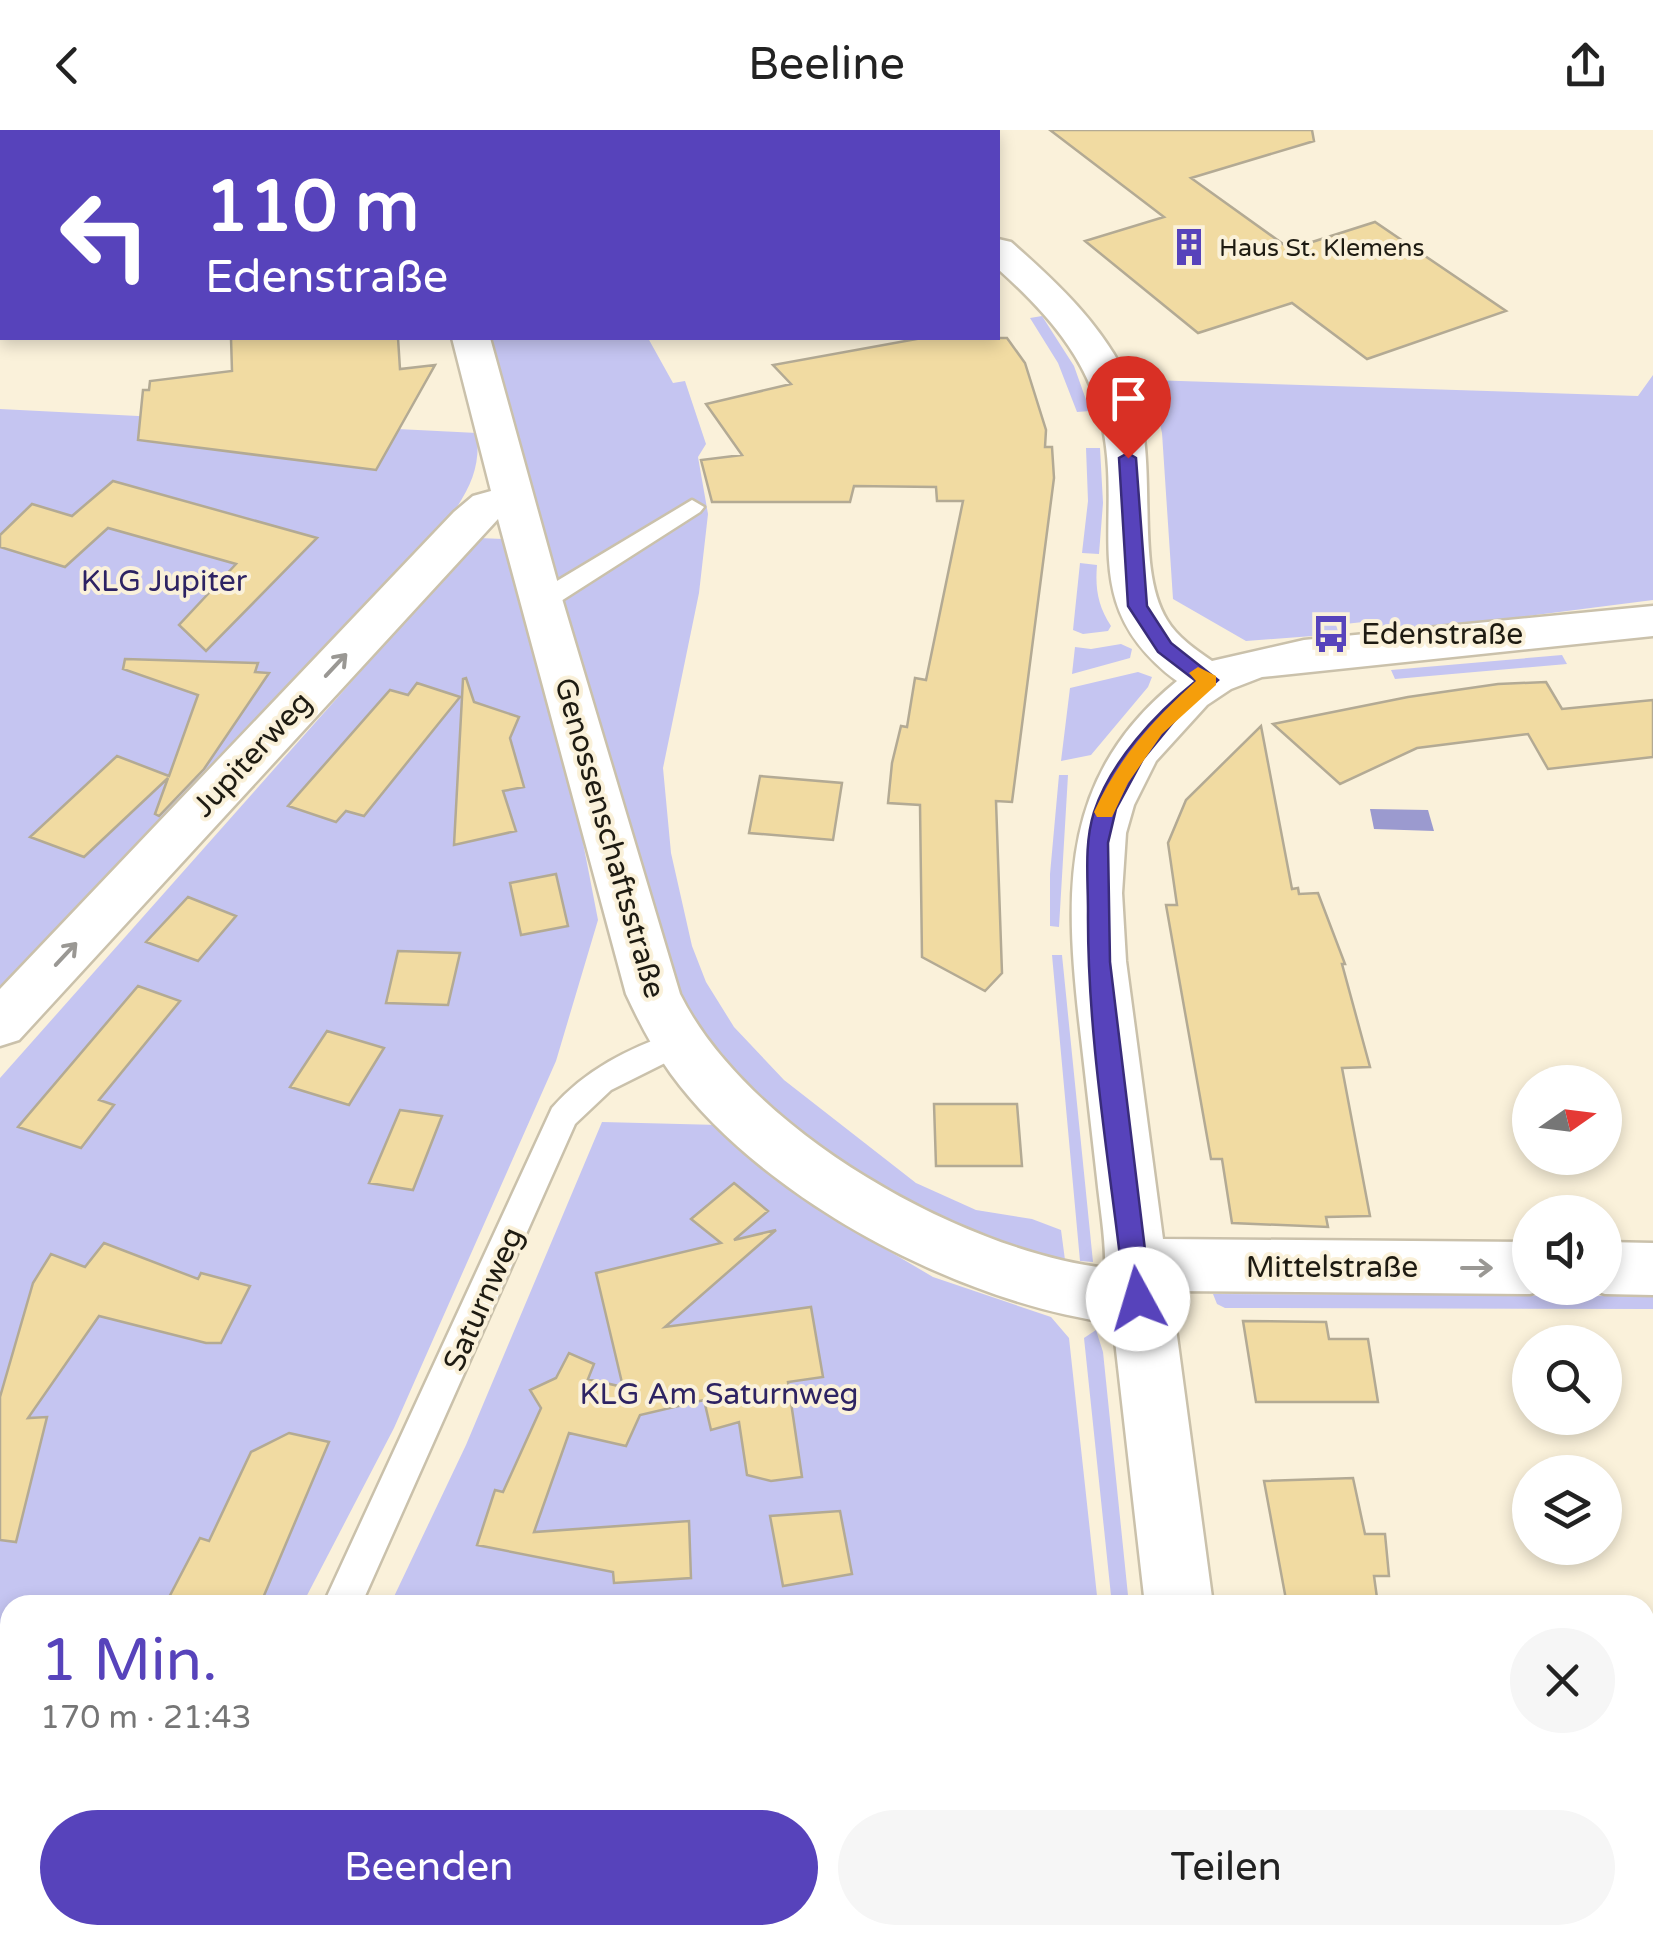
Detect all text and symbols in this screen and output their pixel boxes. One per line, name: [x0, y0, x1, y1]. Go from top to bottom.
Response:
icon: back: [40, 38, 95, 93]
text: Beeline: [748, 38, 905, 92]
icon: share: [1558, 38, 1613, 93]
text: 110 m: [205, 166, 419, 250]
icon: left: [40, 170, 170, 300]
building icon: Haus St. Klemens: [1168, 226, 1210, 268]
place label: Haus St. Klemens: [1219, 233, 1424, 263]
text: Edenstraße: [205, 251, 448, 305]
pin: [1086, 356, 1171, 459]
icon: arrive: [1101, 371, 1156, 426]
park label: KLG Jupiter: [81, 563, 248, 600]
bus stop icon: Edenstraße: [1310, 613, 1352, 655]
place label: Edenstraße: [1361, 616, 1523, 653]
one-way arrow: [324, 653, 348, 677]
street label: Genossenschaftsstraße: [546, 674, 673, 1003]
street label: Jupiterweg: [185, 684, 320, 825]
one-way arrow: [54, 941, 78, 967]
north arrow: [1512, 1065, 1622, 1175]
map controls: [1512, 1065, 1622, 1565]
button: sound: [1512, 1195, 1622, 1305]
street label: Saturnweg: [435, 1221, 532, 1377]
position arrow: [1086, 1247, 1190, 1351]
street label: Mittelstraße: [1246, 1249, 1418, 1286]
one-way arrow: [1460, 1258, 1492, 1278]
button: search: [1512, 1325, 1622, 1435]
park label: KLG Am Saturnweg: [579, 1376, 859, 1413]
button: layers: [1512, 1455, 1622, 1565]
text: 1 Min.: [40, 1625, 218, 1697]
button: close: [1510, 1628, 1615, 1733]
text: 170 m · 21:43: [40, 1699, 252, 1737]
button: Beenden: [40, 1810, 818, 1925]
button: Teilen: [838, 1810, 1615, 1925]

